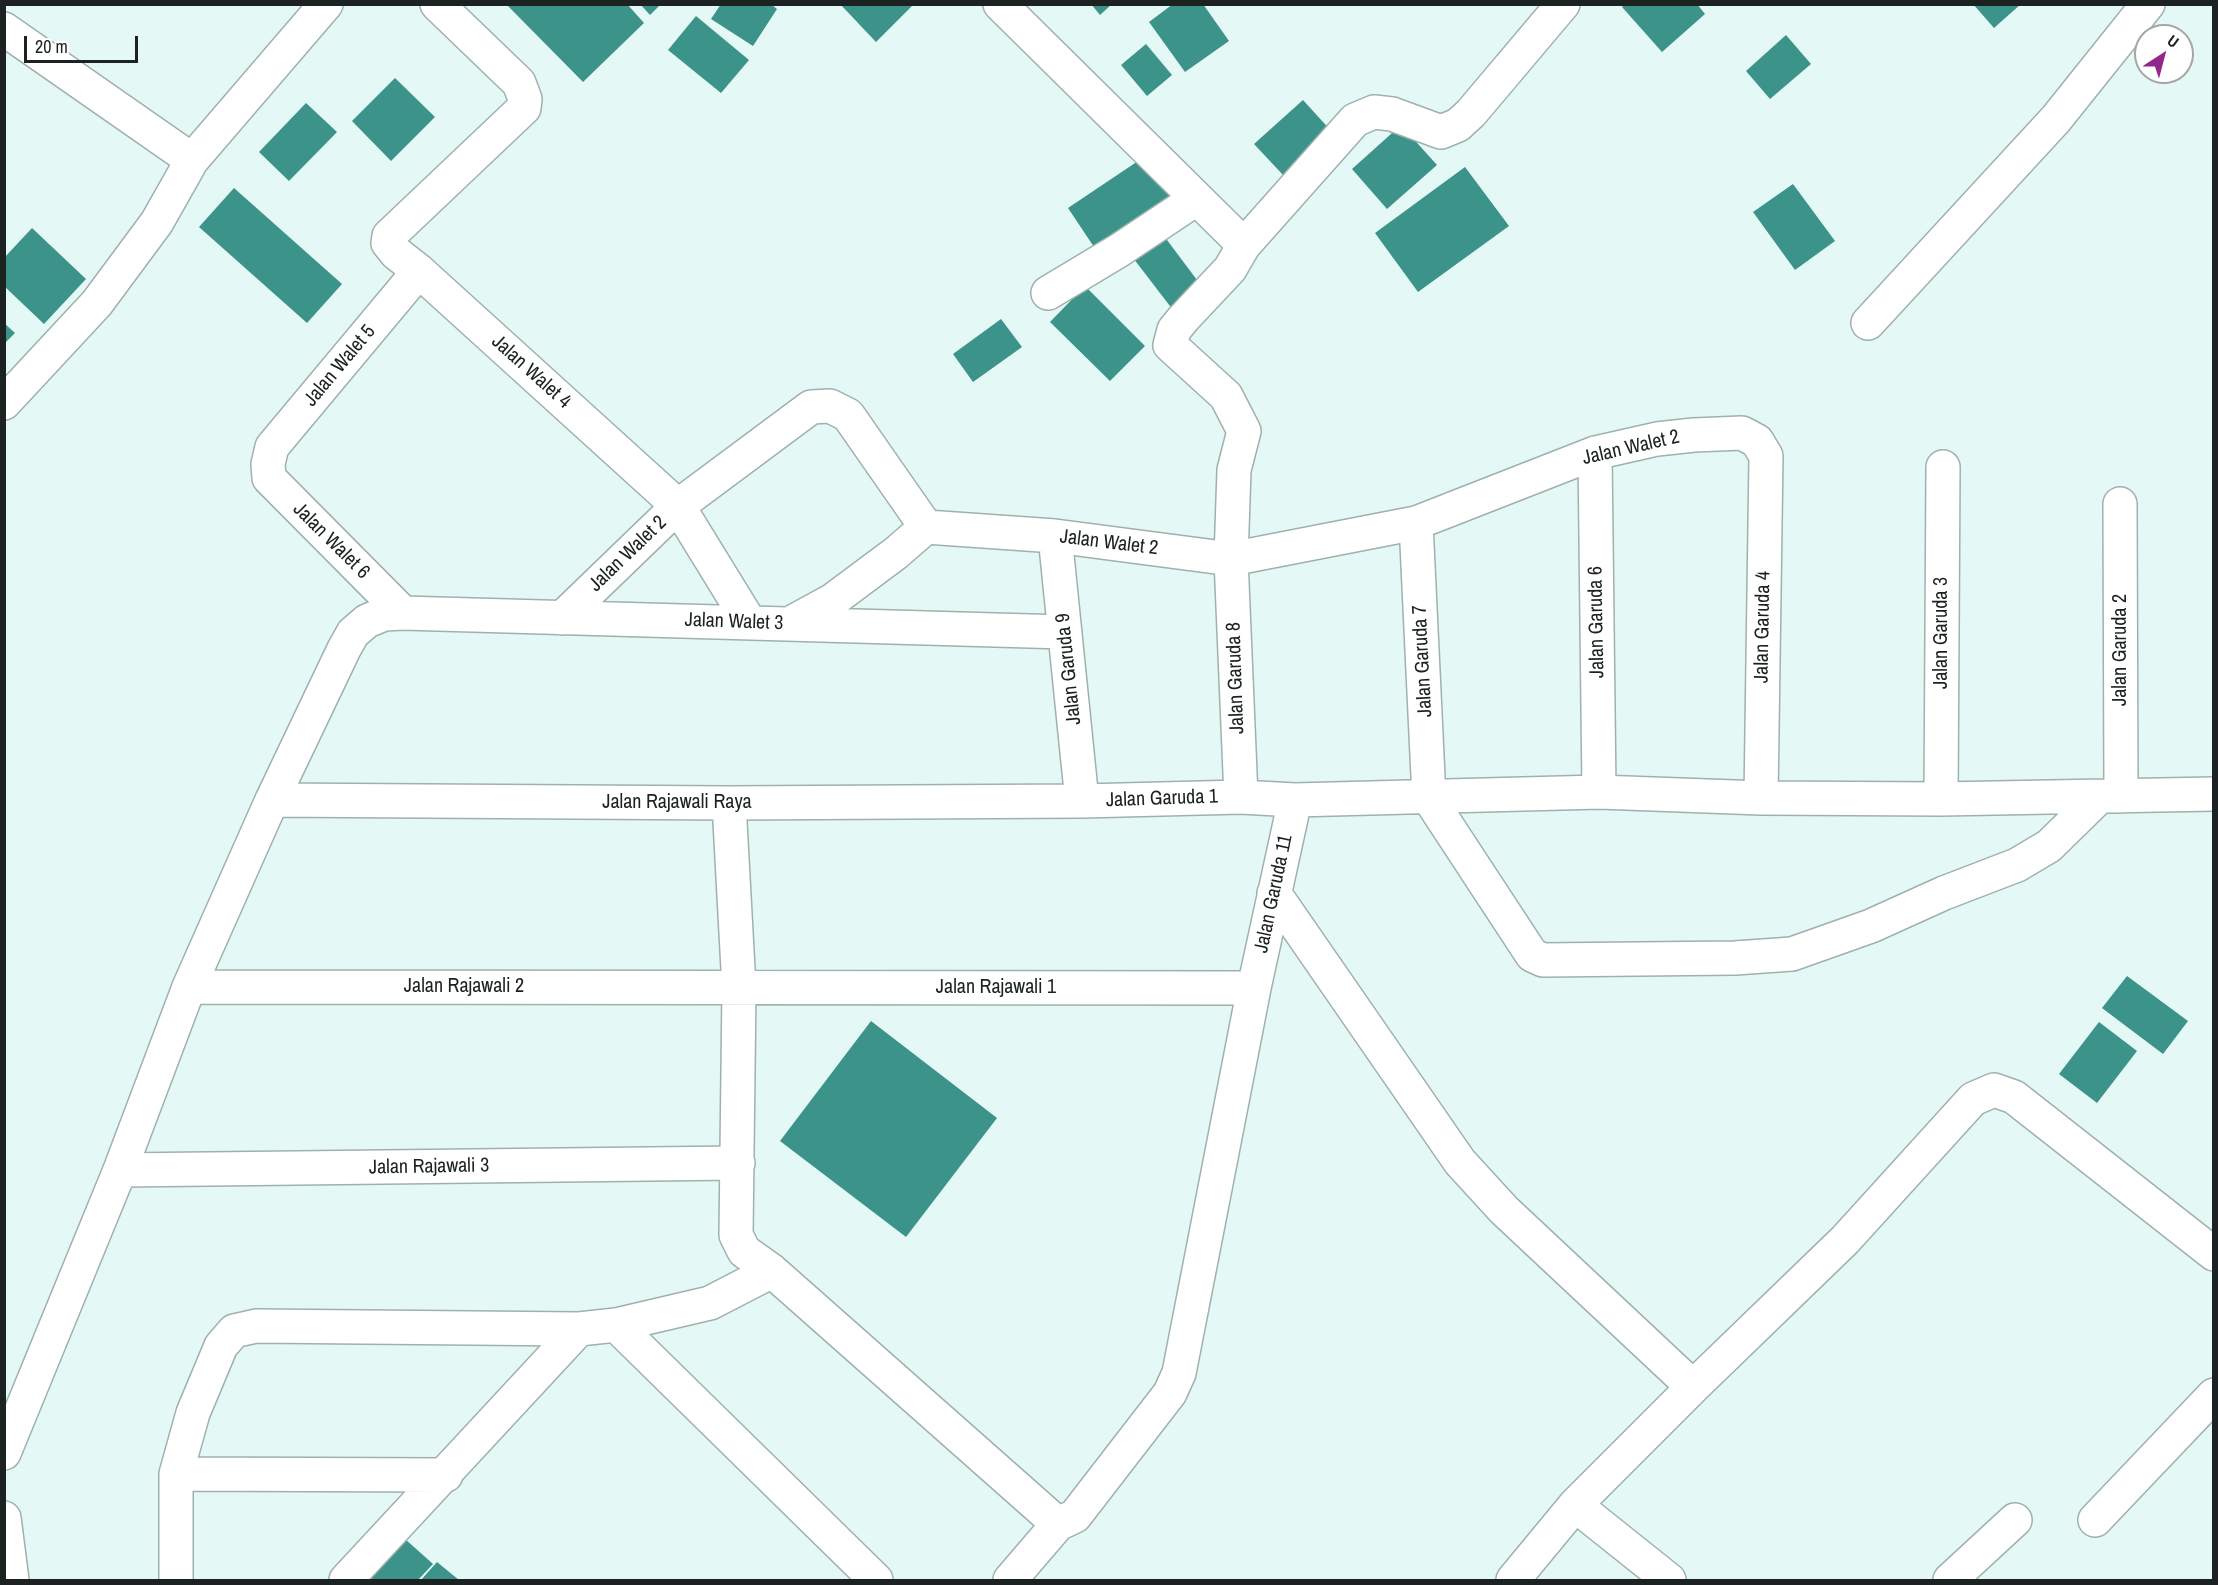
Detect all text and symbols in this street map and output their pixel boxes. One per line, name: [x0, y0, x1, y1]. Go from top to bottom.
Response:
scale bar: [27, 24, 141, 62]
north arrow: [2134, 24, 2194, 84]
text: U: [2163, 29, 2184, 53]
text: 20 m: [35, 34, 68, 59]
street label: Jalan Walet 5: [299, 320, 381, 412]
street label: Jalan Walet 4: [486, 330, 576, 414]
street label: Jalan Walet 2: [1580, 425, 1682, 471]
street label: Jalan Walet 6: [288, 498, 374, 584]
street label: Jalan Walet 2: [584, 511, 672, 597]
street label: Jalan Walet 2: [1059, 525, 1159, 561]
street label: Jalan Garuda 6: [1584, 566, 1610, 678]
street label: Jalan Garuda 4: [1750, 571, 1776, 683]
street label: Jalan Garuda 3: [1930, 577, 1954, 689]
street label: Jalan Garuda 2: [2109, 594, 2133, 706]
street label: Jalan Garuda 7: [1408, 604, 1438, 718]
street label: Jalan Walet 3: [684, 608, 784, 636]
street label: Jalan Garuda 9: [1051, 612, 1087, 726]
street label: Jalan Garuda 8: [1222, 622, 1250, 734]
street label: Jalan Garuda 1: [1106, 785, 1218, 813]
street label: Jalan Rajawali Raya: [602, 791, 752, 815]
street label: Jalan Garuda 11: [1250, 833, 1298, 955]
street label: Jalan Rajawali 2: [404, 975, 524, 999]
street label: Jalan Rajawali 1: [936, 976, 1056, 1000]
street label: Jalan Rajawali 3: [369, 1154, 489, 1180]

